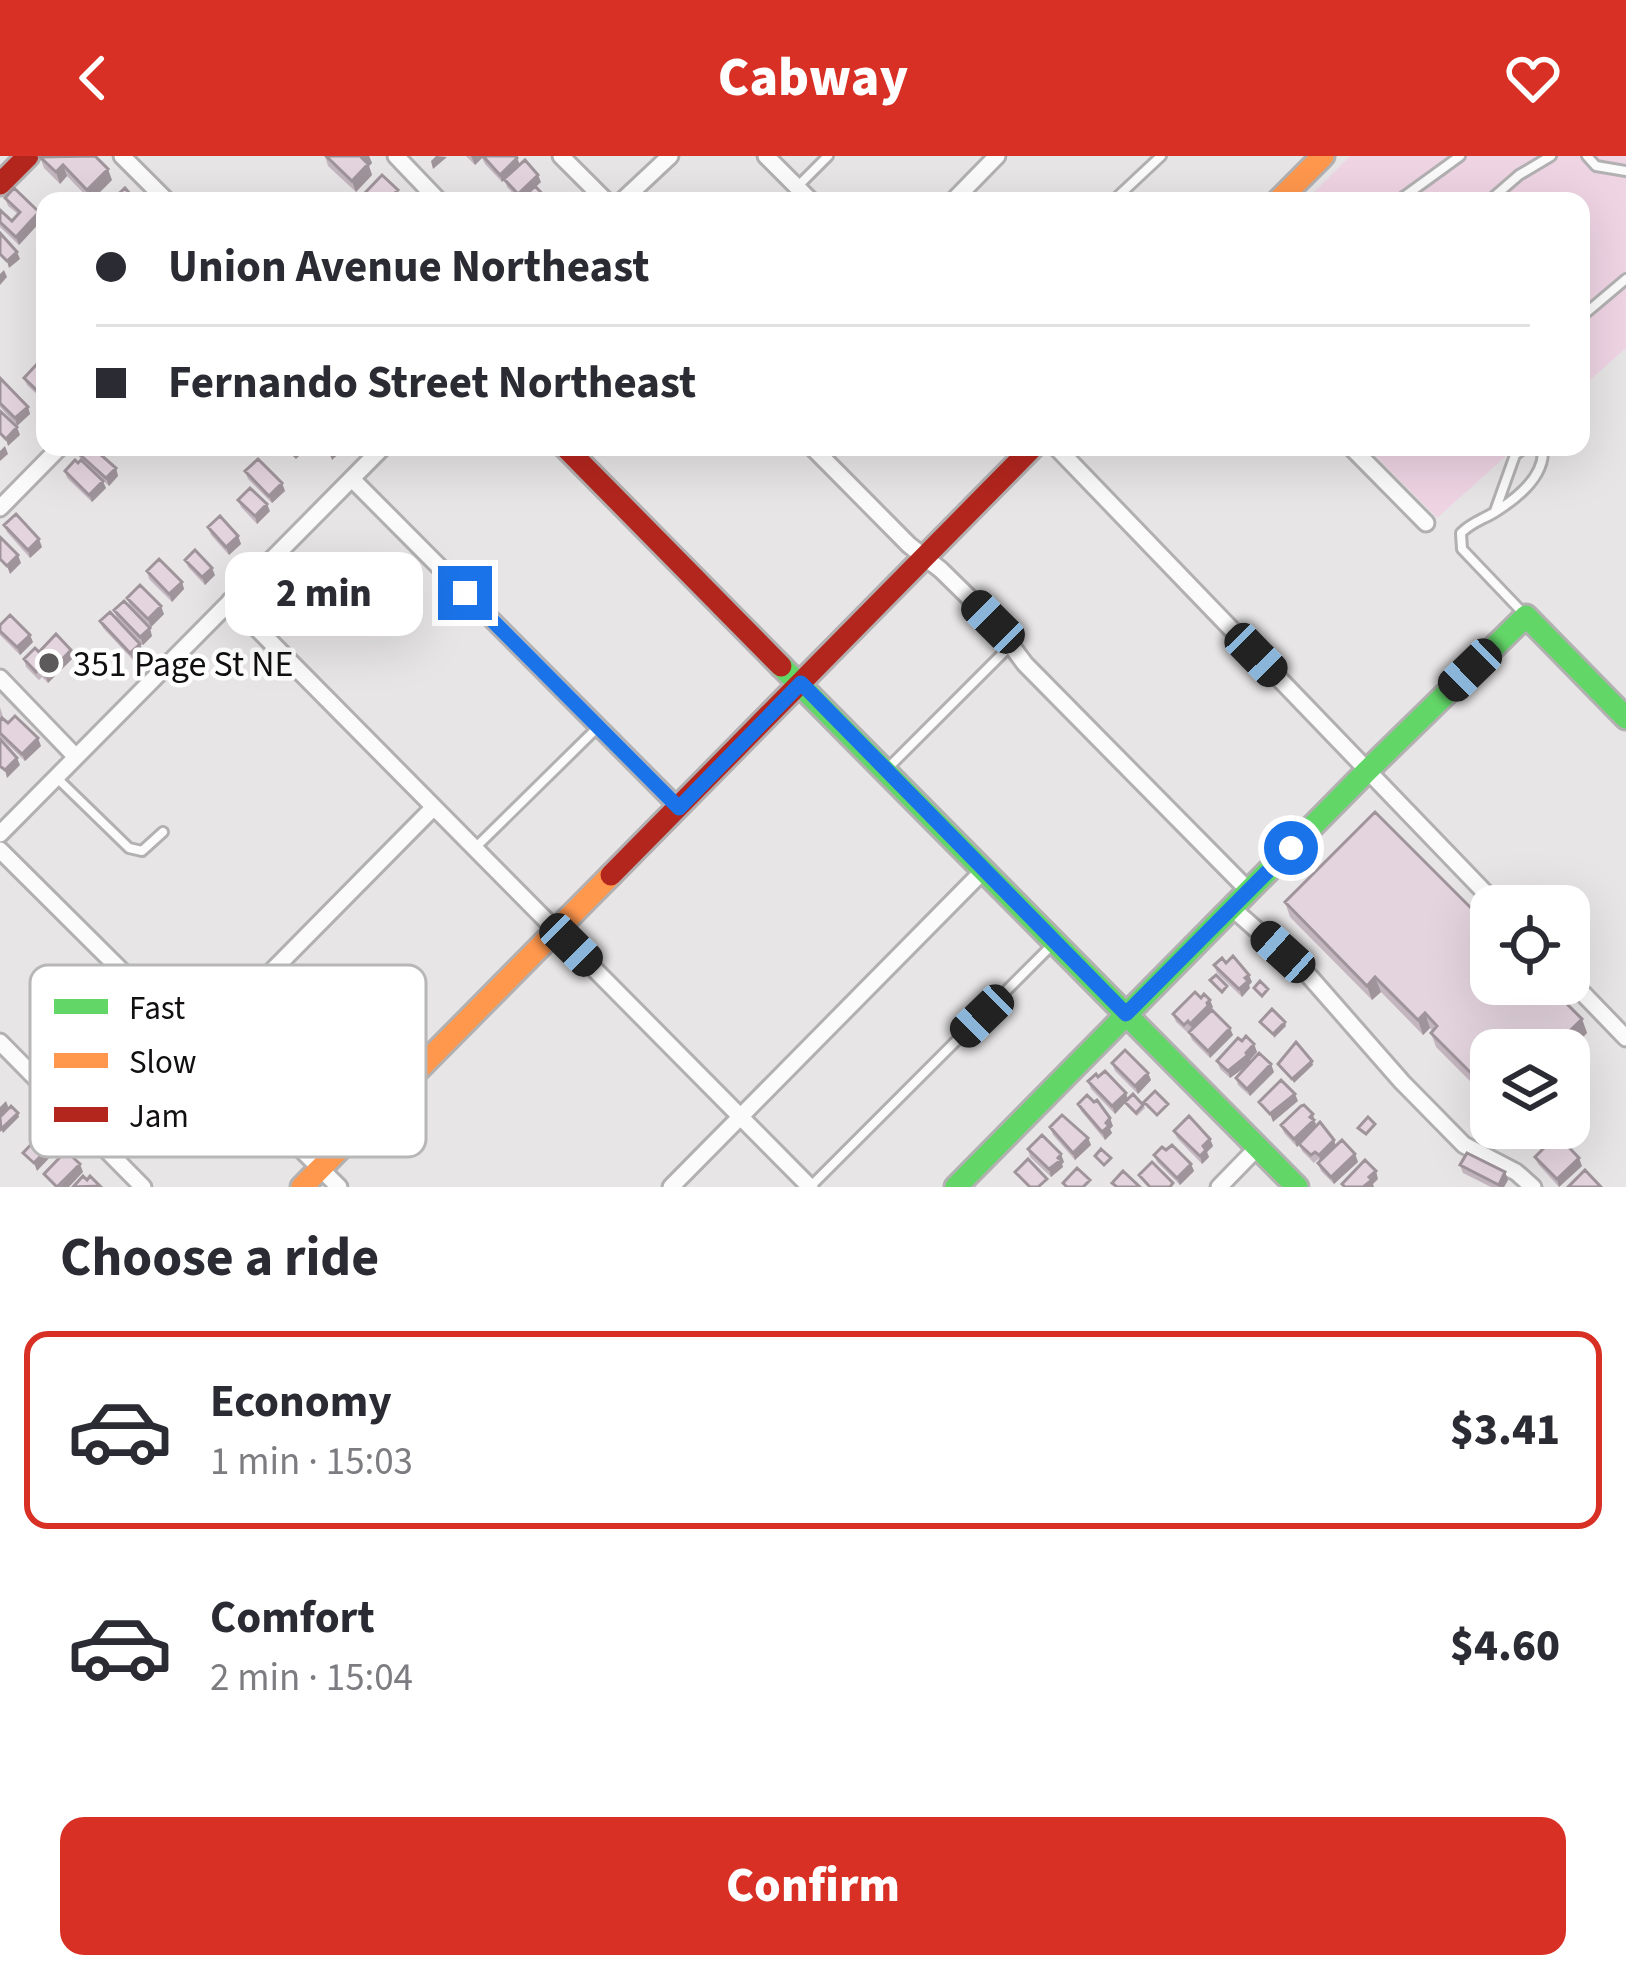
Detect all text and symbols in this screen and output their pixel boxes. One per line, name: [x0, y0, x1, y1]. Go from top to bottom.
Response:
text: Cabway: [718, 40, 908, 117]
icon: back: [60, 45, 126, 111]
icon: heart: [1500, 45, 1566, 111]
text: Union Avenue Northeast: [168, 235, 649, 299]
text: Fernando Street Northeast: [168, 351, 696, 415]
callout: 2 min: [225, 551, 423, 635]
text: 2 min: [276, 566, 372, 622]
route end: [438, 566, 492, 620]
car: [955, 584, 1031, 660]
car: [1218, 617, 1294, 693]
car: [1432, 632, 1508, 708]
place label: 351 Page St NE: [73, 639, 294, 690]
marker: 351 Page St NE: [36, 650, 62, 676]
route start: [1264, 821, 1318, 875]
map controls: [1470, 885, 1590, 1149]
button: locate: [1470, 885, 1590, 1005]
car: [533, 907, 609, 983]
car: [1244, 915, 1322, 989]
legend: [30, 965, 426, 1157]
car: [944, 978, 1020, 1054]
text: Fast: [129, 985, 185, 1032]
button: layers: [1470, 1029, 1590, 1149]
text: Slow: [129, 1039, 197, 1086]
text: Jam: [129, 1093, 189, 1140]
text: Choose a ride: [60, 1220, 379, 1297]
text: Economy: [210, 1370, 392, 1434]
icon: car: [66, 1376, 174, 1484]
text: $3.41: [1450, 1398, 1560, 1462]
text: 1 min · 15:03: [210, 1434, 413, 1490]
text: Comfort: [210, 1586, 375, 1650]
icon: car: [66, 1592, 174, 1700]
text: $4.60: [1450, 1614, 1560, 1678]
text: 2 min · 15:04: [210, 1650, 413, 1706]
button: Confirm: [60, 1817, 1566, 1955]

